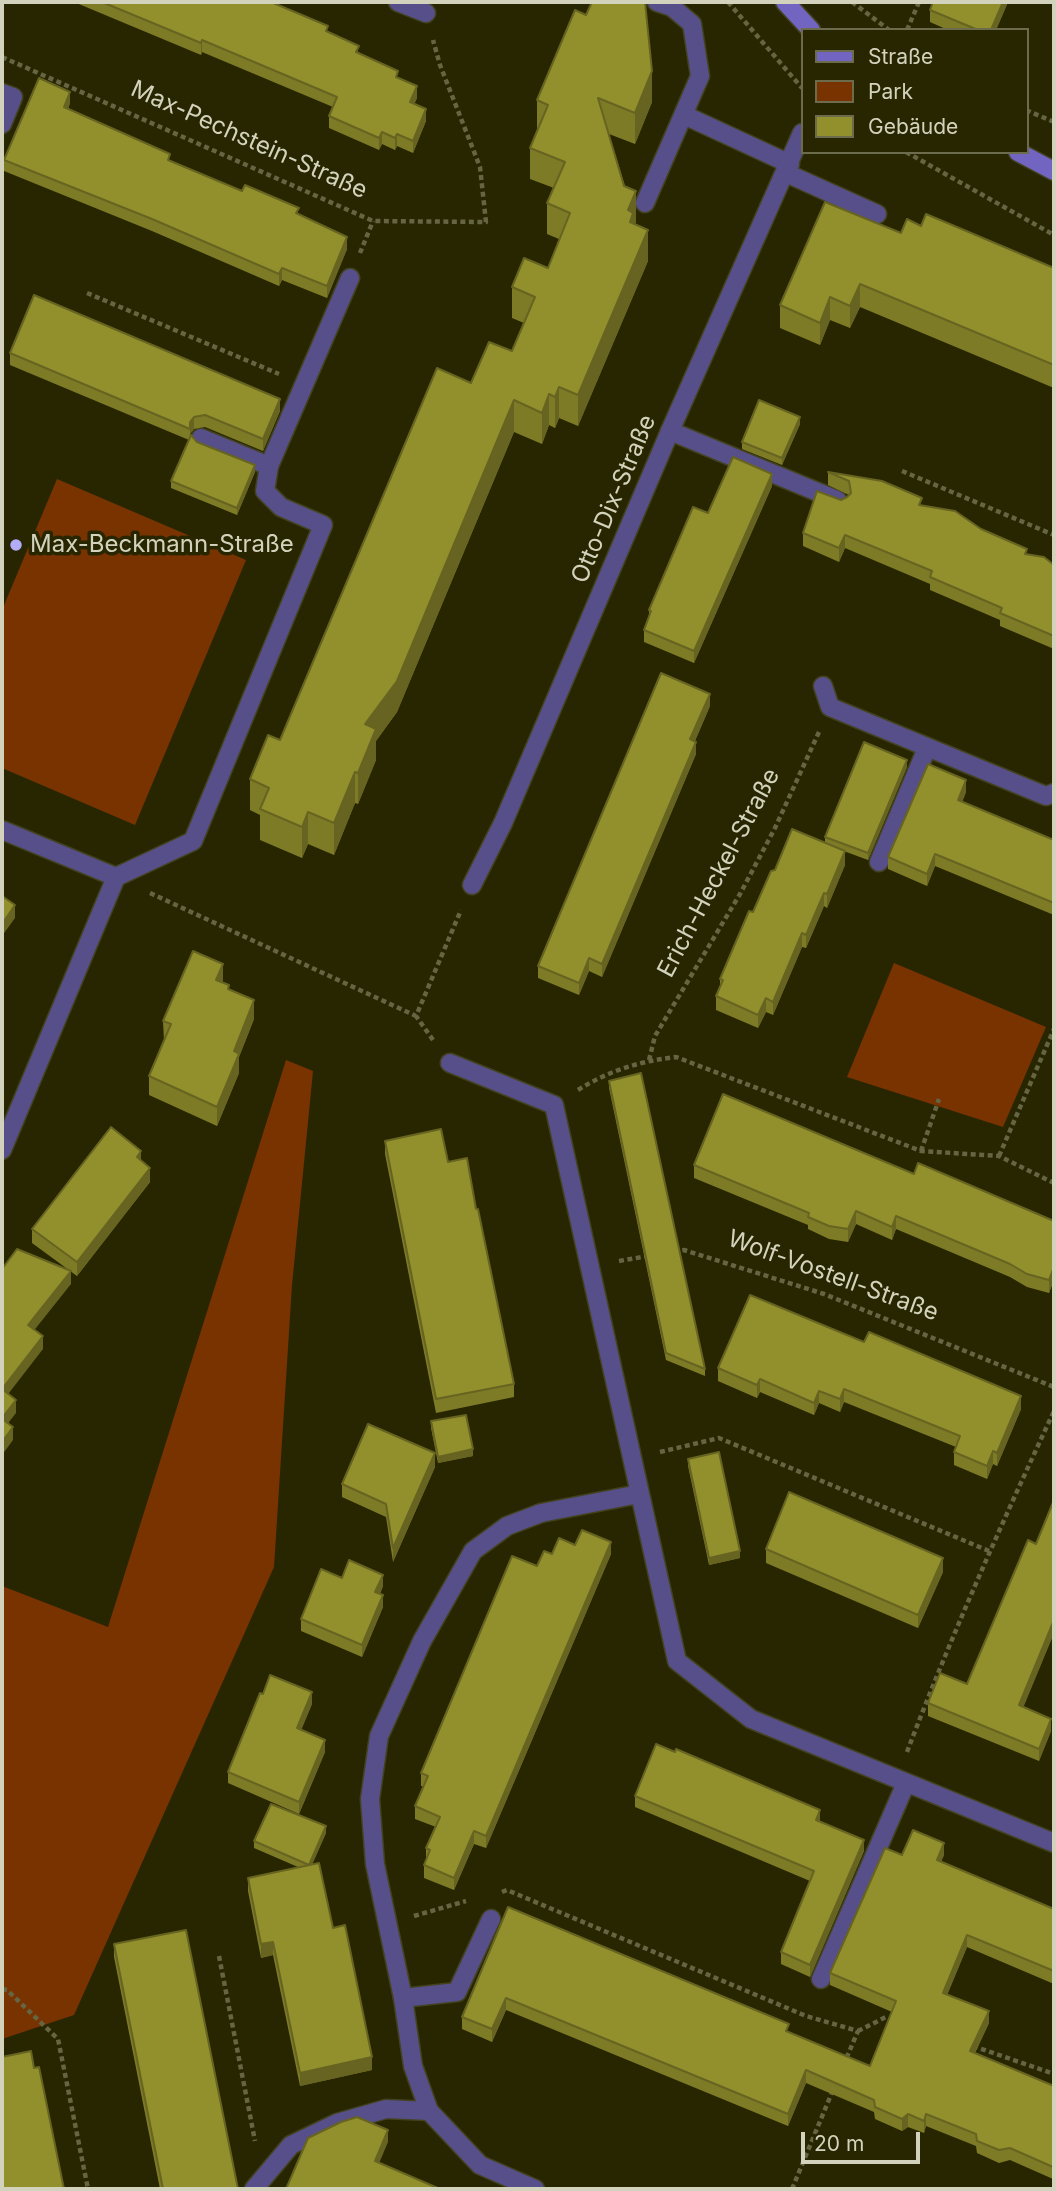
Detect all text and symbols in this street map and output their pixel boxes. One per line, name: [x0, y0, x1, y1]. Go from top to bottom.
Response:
legend: [800, 28, 1028, 154]
text: Straße: [868, 44, 933, 69]
street label: Max-Pechstein-Straße: [126, 75, 372, 205]
text: Park: [868, 79, 913, 104]
text: Gebäude: [868, 114, 958, 139]
street label: Otto-Dix-Straße: [566, 411, 662, 587]
place label: Max-Beckmann-Straße: [30, 531, 294, 559]
marker: Max-Beckmann-Straße: [8, 537, 24, 553]
street label: Erich-Heckel-Straße: [652, 764, 786, 982]
street label: Wolf-Vostell-Straße: [724, 1225, 942, 1327]
scale bar: [804, 2118, 923, 2162]
text: 20 m: [814, 2131, 864, 2156]

